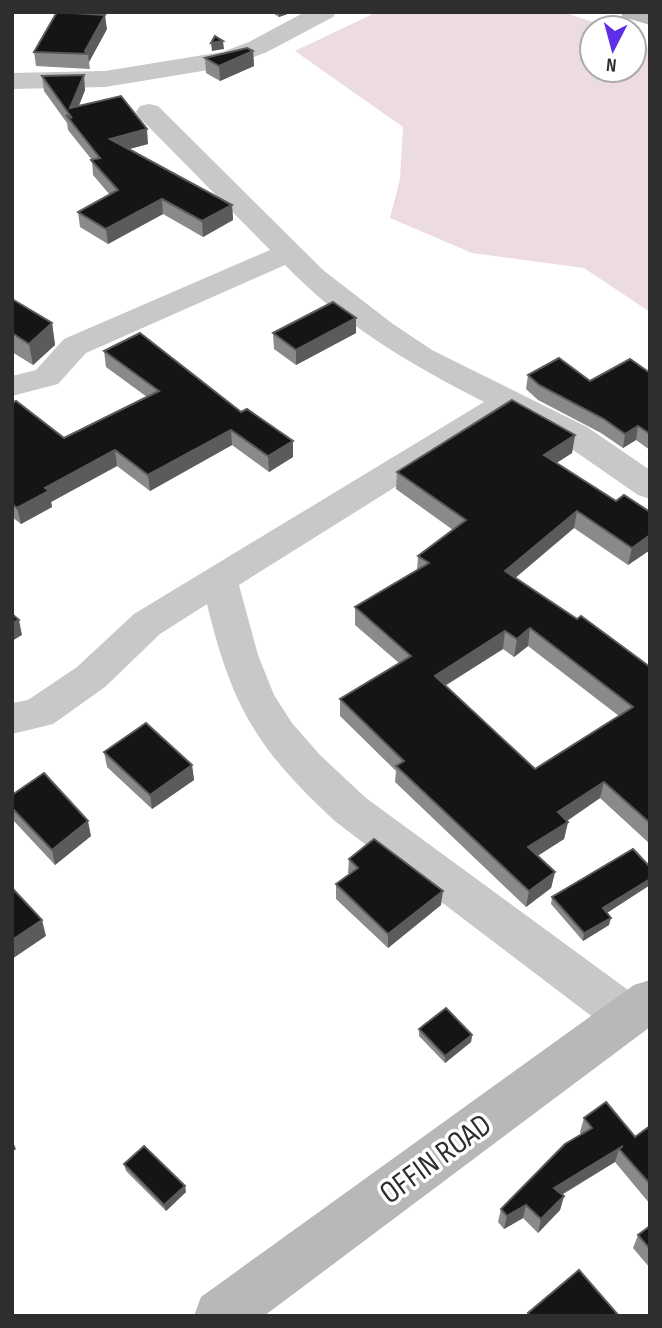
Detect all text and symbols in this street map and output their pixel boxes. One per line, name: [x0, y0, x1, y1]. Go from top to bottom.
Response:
north arrow: [578, 14, 648, 84]
text: N: [605, 52, 618, 76]
street label: OFFIN ROAD: [372, 1106, 499, 1213]

